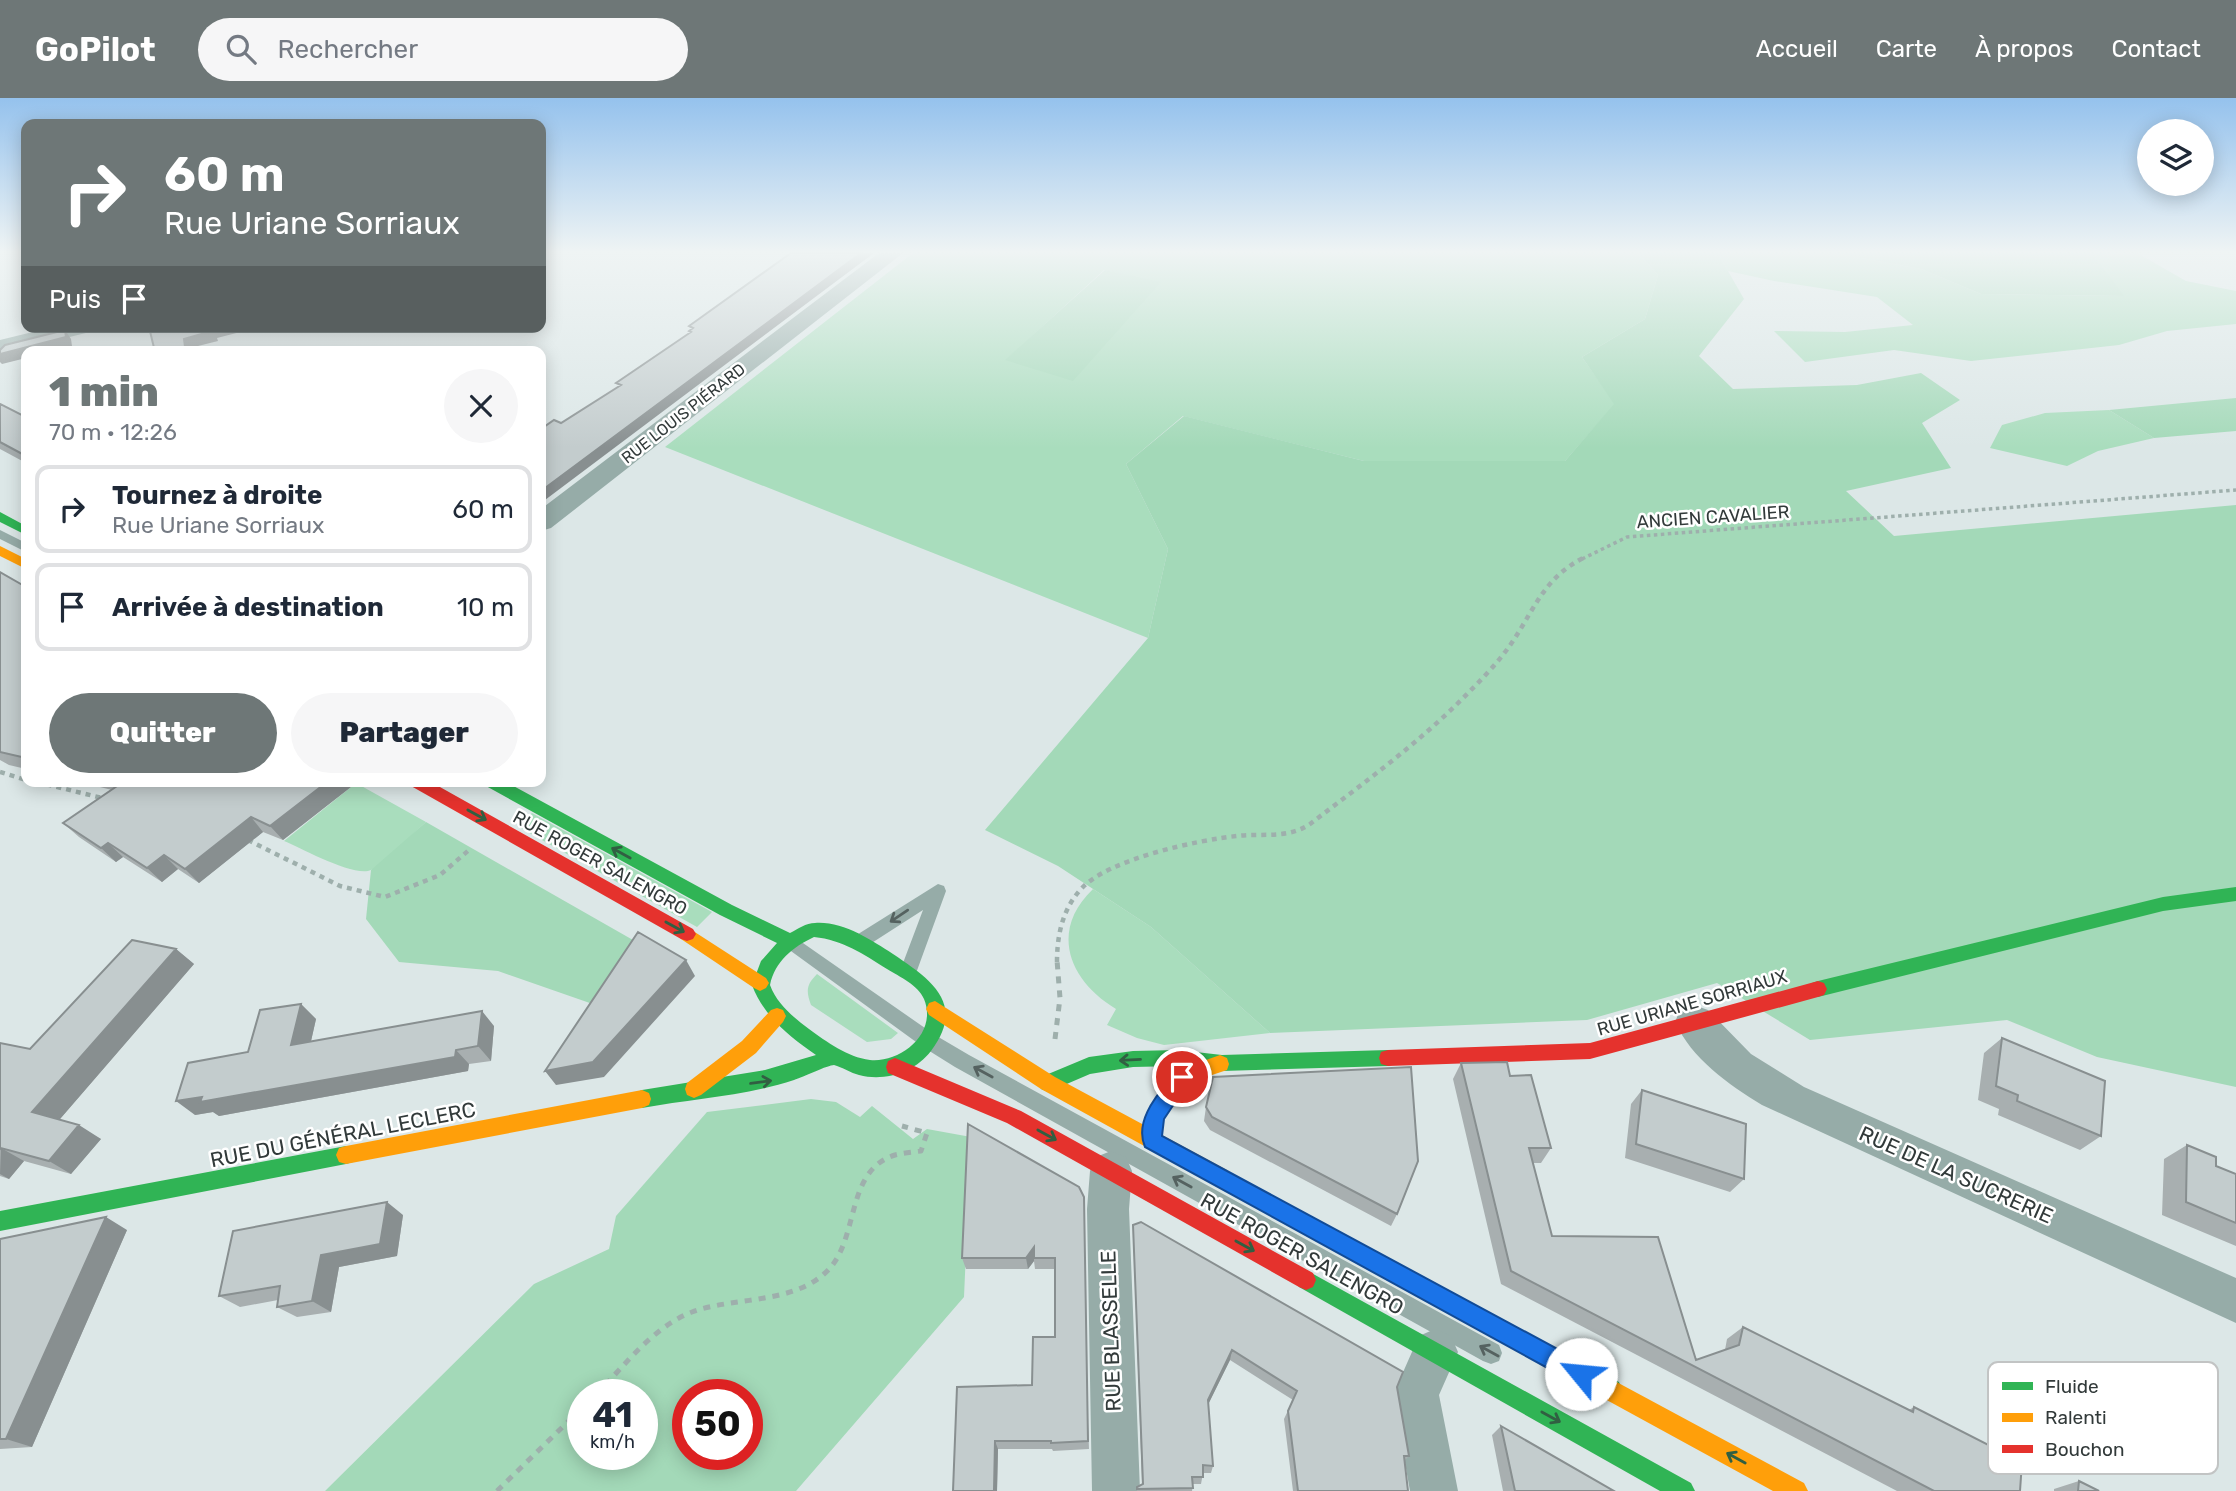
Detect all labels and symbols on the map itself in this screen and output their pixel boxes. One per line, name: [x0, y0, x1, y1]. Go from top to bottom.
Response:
street label: RUE LOUIS PIÉRARD: [618, 359, 749, 468]
street label: ANCIEN CAVALIER: [1636, 501, 1790, 533]
street label: RUE ROGER SALENGRO: [509, 806, 691, 920]
one-way arrow: [466, 808, 486, 822]
one-way arrow: [611, 846, 632, 859]
one-way arrow: [890, 908, 909, 923]
one-way arrow: [664, 921, 685, 934]
street label: RUE URIANE SORRIAUX: [1594, 965, 1790, 1041]
pin: [1152, 1047, 1212, 1107]
one-way arrow: [1119, 1054, 1142, 1067]
one-way arrow: [973, 1065, 994, 1079]
one-way arrow: [750, 1075, 772, 1088]
street label: RUE DU GÉNÉRAL LECLERC: [208, 1096, 478, 1173]
street label: RUE DE LA SUCRERIE: [1855, 1120, 2057, 1229]
one-way arrow: [1036, 1128, 1056, 1142]
one-way arrow: [1173, 1175, 1193, 1189]
street label: RUE ROGER SALENGRO: [1196, 1187, 1408, 1320]
one-way arrow: [1234, 1240, 1255, 1253]
street label: RUE BLASSELLE: [1095, 1250, 1126, 1412]
position arrow: [1544, 1337, 1618, 1411]
one-way arrow: [1479, 1344, 1499, 1358]
legend: [1988, 1362, 2218, 1474]
text: Fluide: [2045, 1375, 2099, 1398]
speed limit sign: 50: [672, 1379, 763, 1470]
text: Ralenti: [2045, 1406, 2107, 1429]
one-way arrow: [1540, 1410, 1560, 1424]
text: Bouchon: [2045, 1438, 2125, 1461]
one-way arrow: [1726, 1451, 1746, 1465]

